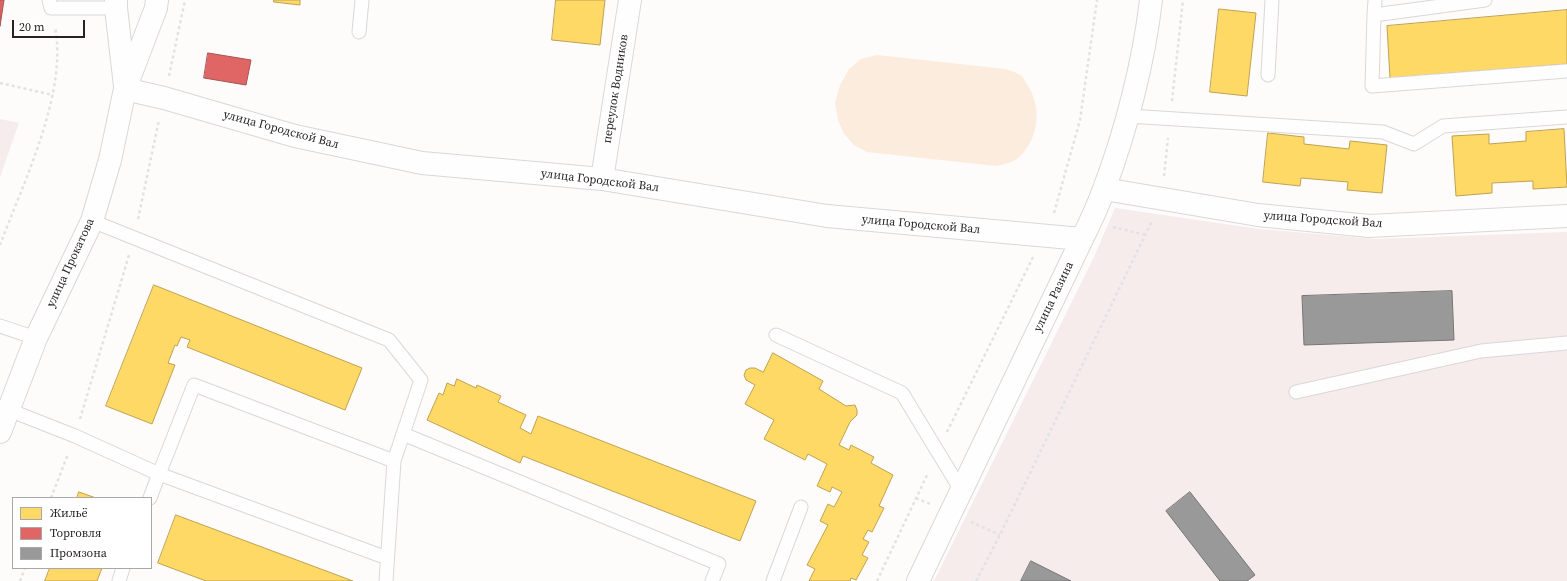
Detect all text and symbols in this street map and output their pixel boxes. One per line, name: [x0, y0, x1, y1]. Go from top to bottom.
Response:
scale bar: [14, 12, 87, 38]
text: 20 m: [19, 19, 45, 35]
street label: переулок Водников: [600, 34, 632, 144]
street label: улица Городской Вал: [222, 108, 340, 152]
street label: улица Городской Вал: [540, 167, 660, 195]
street label: улица Городской Вал: [1263, 209, 1383, 231]
street label: улица Городской Вал: [861, 213, 981, 237]
street label: улица Прокатова: [44, 216, 98, 310]
street label: улица Разина: [1031, 260, 1077, 334]
legend: [12, 497, 152, 569]
text: Жильё: [50, 505, 88, 521]
text: Торговля: [50, 525, 101, 541]
text: Промзона: [50, 545, 107, 561]

